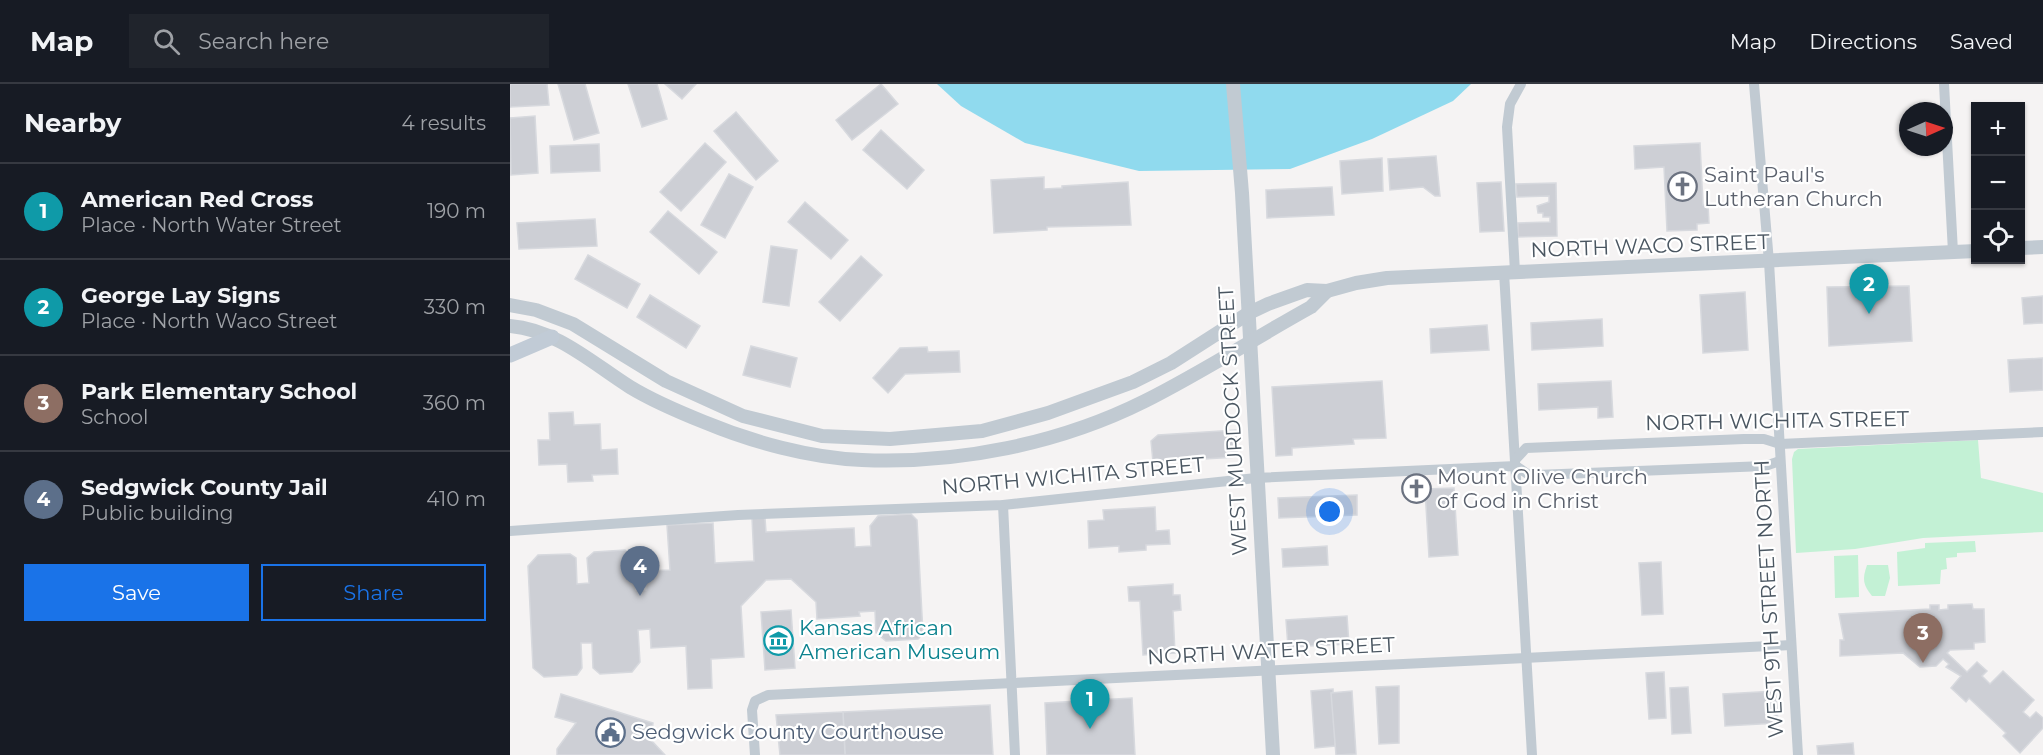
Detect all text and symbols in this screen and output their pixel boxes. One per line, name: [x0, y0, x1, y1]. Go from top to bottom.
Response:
search box: [129, 14, 549, 68]
text: Map: [30, 24, 93, 58]
icon: search: [150, 25, 183, 58]
text: Search here: [198, 28, 329, 55]
text: Map: [1730, 29, 1776, 54]
text: Directions: [1809, 29, 1917, 54]
text: Saved: [1950, 29, 2013, 54]
north arrow: [1899, 102, 1953, 156]
map controls: [1971, 102, 2025, 264]
button: +: [1971, 102, 2025, 156]
text: Nearby: [24, 107, 121, 139]
text: 4 results: [401, 111, 486, 135]
button: −: [1971, 156, 2025, 210]
place label: Saint Paul's Lutheran Church: [1704, 162, 1883, 211]
church icon: Saint Paul's Lutheran Church: [1667, 171, 1699, 203]
text: American Red Cross: [81, 186, 313, 213]
text: 1: [40, 199, 47, 223]
text: 190 m: [427, 199, 486, 223]
button: locate: [1971, 210, 2025, 264]
text: Place · North Water Street: [81, 213, 342, 237]
street label: NORTH WACO STREET: [1530, 229, 1770, 262]
pin: 2: [1850, 264, 1888, 314]
text: George Lay Signs: [81, 282, 280, 309]
street label: WEST MURDOCK STREET: [1213, 286, 1252, 556]
text: 2: [38, 295, 49, 319]
text: 330 m: [424, 295, 486, 319]
text: Place · North Waco Street: [81, 309, 337, 333]
text: Park Elementary School: [81, 378, 357, 405]
text: 3: [38, 391, 49, 415]
text: 360 m: [423, 391, 486, 415]
text: School: [81, 405, 148, 429]
street label: NORTH WICHITA STREET: [1645, 406, 1909, 435]
street label: NORTH WICHITA STREET: [940, 452, 1206, 499]
street label: WEST 9TH STREET NORTH: [1749, 459, 1788, 739]
place label: Mount Olive Church of God in Christ: [1437, 464, 1648, 513]
church icon: Mount Olive Church of God in Christ: [1400, 473, 1432, 505]
text: Sedgwick County Jail: [81, 474, 328, 501]
text: 4: [37, 487, 50, 511]
text: 410 m: [426, 487, 486, 511]
your location: [1315, 497, 1344, 526]
text: Public building: [81, 501, 234, 525]
pin: 4: [620, 546, 660, 596]
button: Save: [24, 564, 249, 621]
button: Share: [261, 564, 486, 621]
pin: 3: [1904, 614, 1942, 663]
place label: Kansas African American Museum: [799, 615, 1000, 664]
museum icon: Kansas African American Museum: [762, 624, 794, 656]
street label: NORTH WATER STREET: [1146, 632, 1395, 669]
pin: 1: [1070, 680, 1110, 729]
public building icon: Sedgwick County Courthouse: [595, 716, 627, 748]
place label: Sedgwick County Courthouse: [632, 719, 944, 744]

